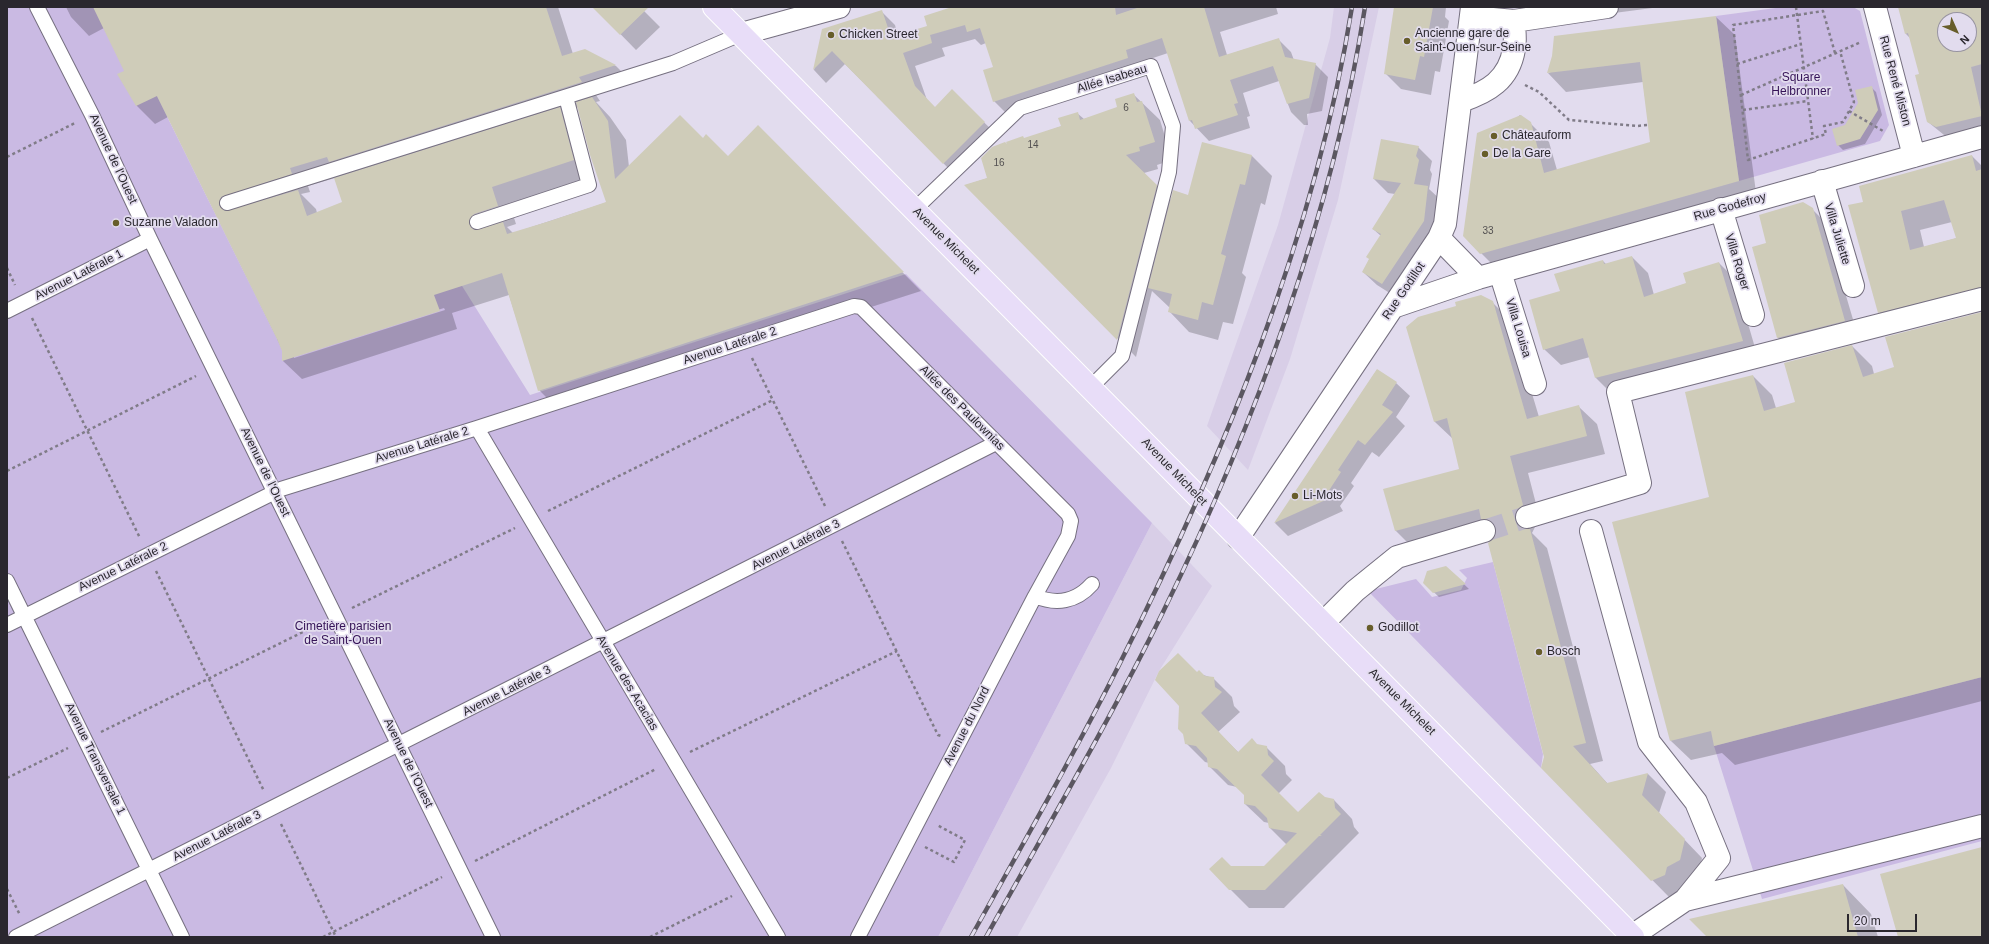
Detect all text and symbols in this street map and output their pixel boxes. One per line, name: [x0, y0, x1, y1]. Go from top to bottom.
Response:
north arrow: [1937, 12, 1977, 52]
place label: Ancienne gare de Saint-Ouen-sur-Seine: [1415, 27, 1531, 55]
place label: Chicken Street: [839, 28, 918, 42]
marker: Chicken Street: [826, 30, 836, 40]
text: N: [1958, 33, 1972, 47]
street label: Rue René Miston: [1876, 34, 1914, 128]
marker: Ancienne gare de Saint-Ouen-sur-Seine: [1402, 36, 1412, 46]
street label: Allée Isabeau: [1075, 61, 1149, 97]
park label: Square Helbronner: [1771, 71, 1831, 99]
house number: 6: [1123, 102, 1129, 114]
street label: Avenue de l'Ouest: [86, 112, 140, 206]
place label: Châteauform: [1502, 129, 1571, 143]
marker: Châteauform: [1489, 131, 1499, 141]
house number: 14: [1027, 139, 1039, 151]
place label: De la Gare: [1493, 147, 1551, 161]
marker: De la Gare: [1480, 149, 1490, 159]
house number: 16: [993, 157, 1005, 169]
street label: Rue Godefroy: [1692, 190, 1768, 224]
street label: Villa Juliette: [1821, 201, 1853, 267]
street label: Avenue Michelet: [910, 205, 982, 277]
place label: Suzanne Valadon: [124, 216, 218, 230]
marker: Suzanne Valadon: [111, 218, 121, 228]
house number: 33: [1482, 225, 1494, 237]
street label: Villa Roger: [1722, 232, 1752, 292]
street label: Avenue Latérale 1: [32, 247, 126, 303]
street label: Rue Godillot: [1380, 260, 1428, 322]
street label: Villa Louisa: [1502, 297, 1534, 359]
street label: Avenue Latérale 2: [682, 324, 778, 368]
street label: Allée des Paulownias: [917, 363, 1007, 453]
street label: Avenue Latérale 2: [373, 424, 471, 466]
street label: Avenue de l'Ouest: [237, 425, 293, 519]
street label: Avenue Michelet: [1138, 435, 1210, 509]
place label: Li-Mots: [1303, 489, 1342, 503]
marker: Li-Mots: [1290, 491, 1300, 501]
street label: Avenue Latérale 3: [749, 517, 843, 573]
street label: Avenue Latérale 2: [76, 539, 170, 595]
park label: Cimetière parisien de Saint-Ouen: [295, 620, 391, 648]
place label: Godillot: [1378, 621, 1419, 635]
marker: Godillot: [1365, 623, 1375, 633]
street label: Avenue des Acacias: [593, 633, 661, 733]
place label: Bosch: [1547, 645, 1580, 659]
marker: Bosch: [1534, 647, 1544, 657]
street label: Avenue Latérale 3: [460, 663, 554, 719]
street label: Avenue Michelet: [1366, 666, 1438, 738]
street label: Avenue du Nord: [941, 684, 993, 768]
street label: Avenue Transversale 1: [62, 701, 128, 817]
street label: Avenue de l'Ouest: [380, 716, 436, 810]
street label: Avenue Latérale 3: [170, 808, 264, 864]
scale bar: [1849, 906, 1919, 932]
text: 20 m: [1854, 914, 1881, 928]

